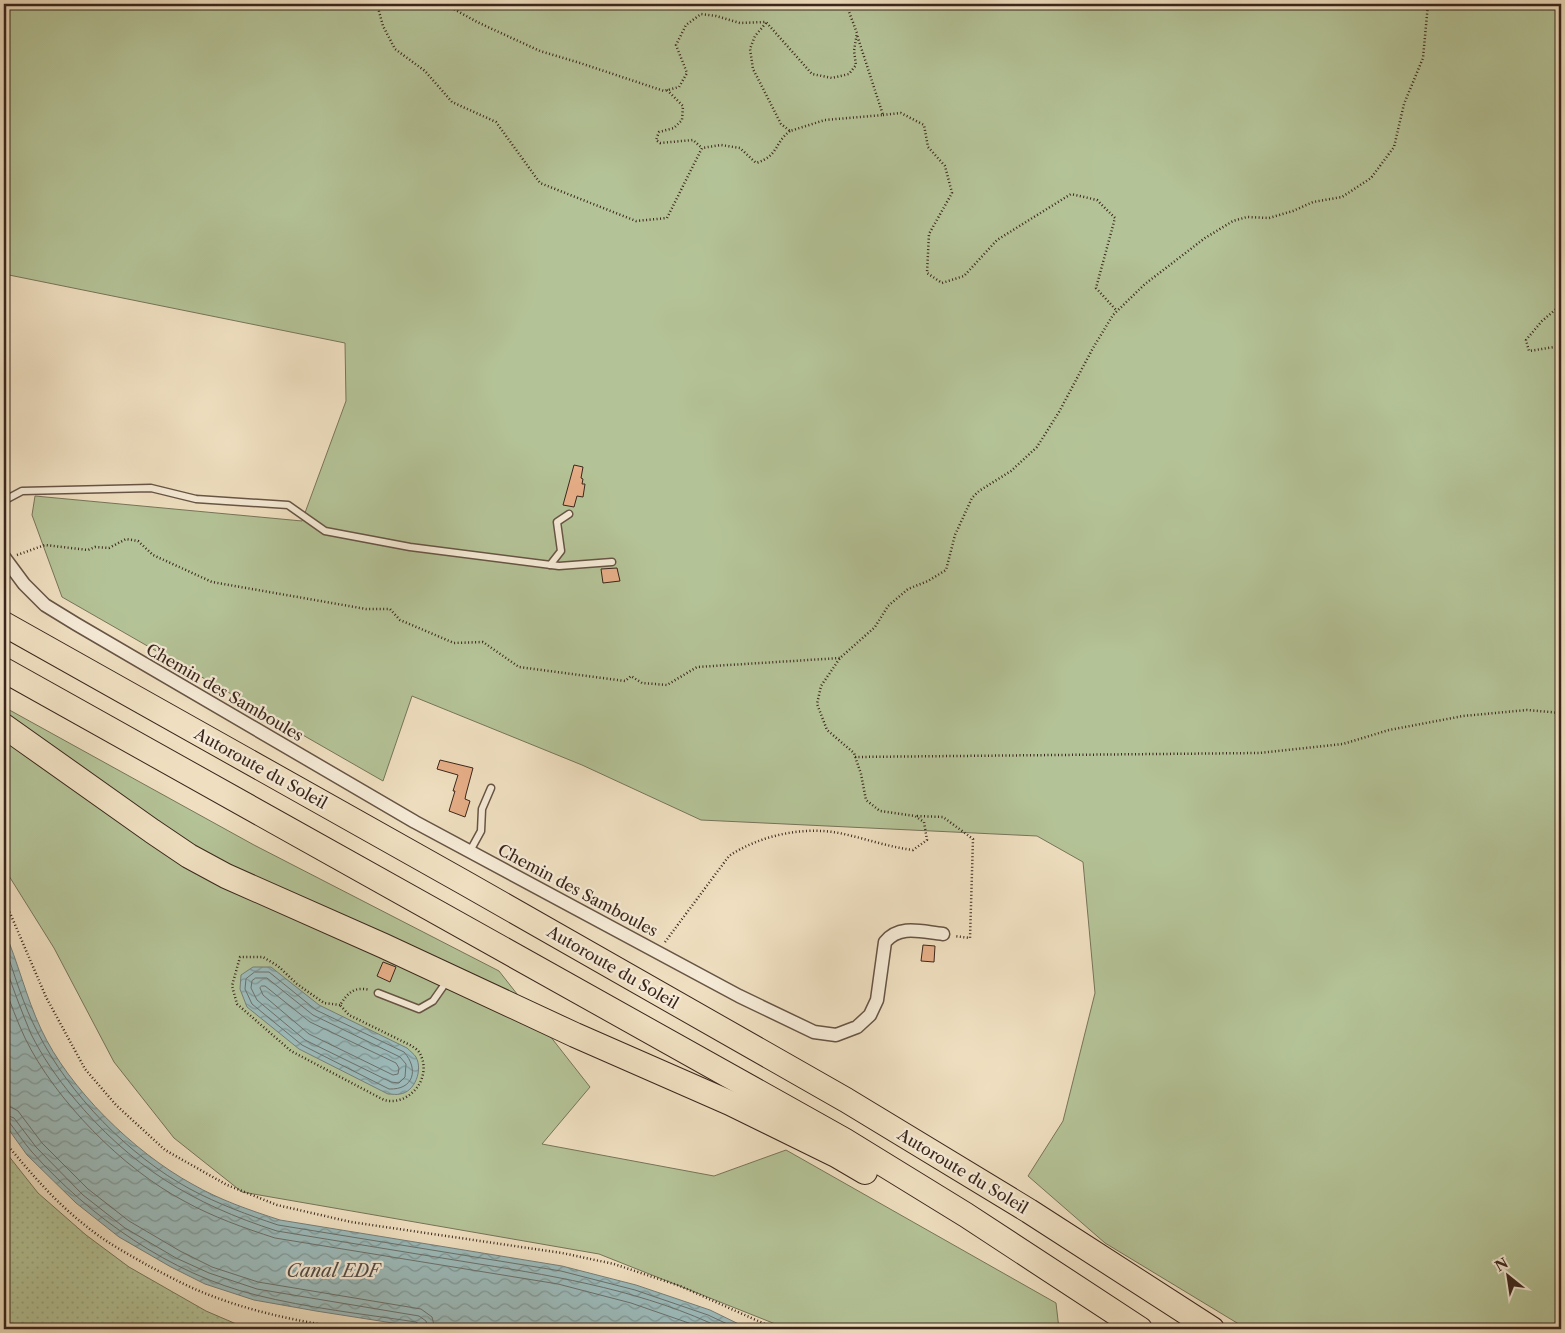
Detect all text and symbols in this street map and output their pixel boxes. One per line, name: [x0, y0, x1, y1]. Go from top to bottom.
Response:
street label: Chemin des Samboules: [143, 639, 307, 745]
street label: Autoroute du Soleil: [190, 723, 331, 813]
street label: Chemin des Samboules: [495, 839, 661, 941]
street label: Autoroute du Soleil: [543, 921, 683, 1013]
street label: Autoroute du Soleil: [893, 1124, 1032, 1218]
north arrow: [1482, 1250, 1532, 1300]
text: N: [1492, 1254, 1511, 1276]
water label: Canal EDF: [287, 1260, 382, 1282]

